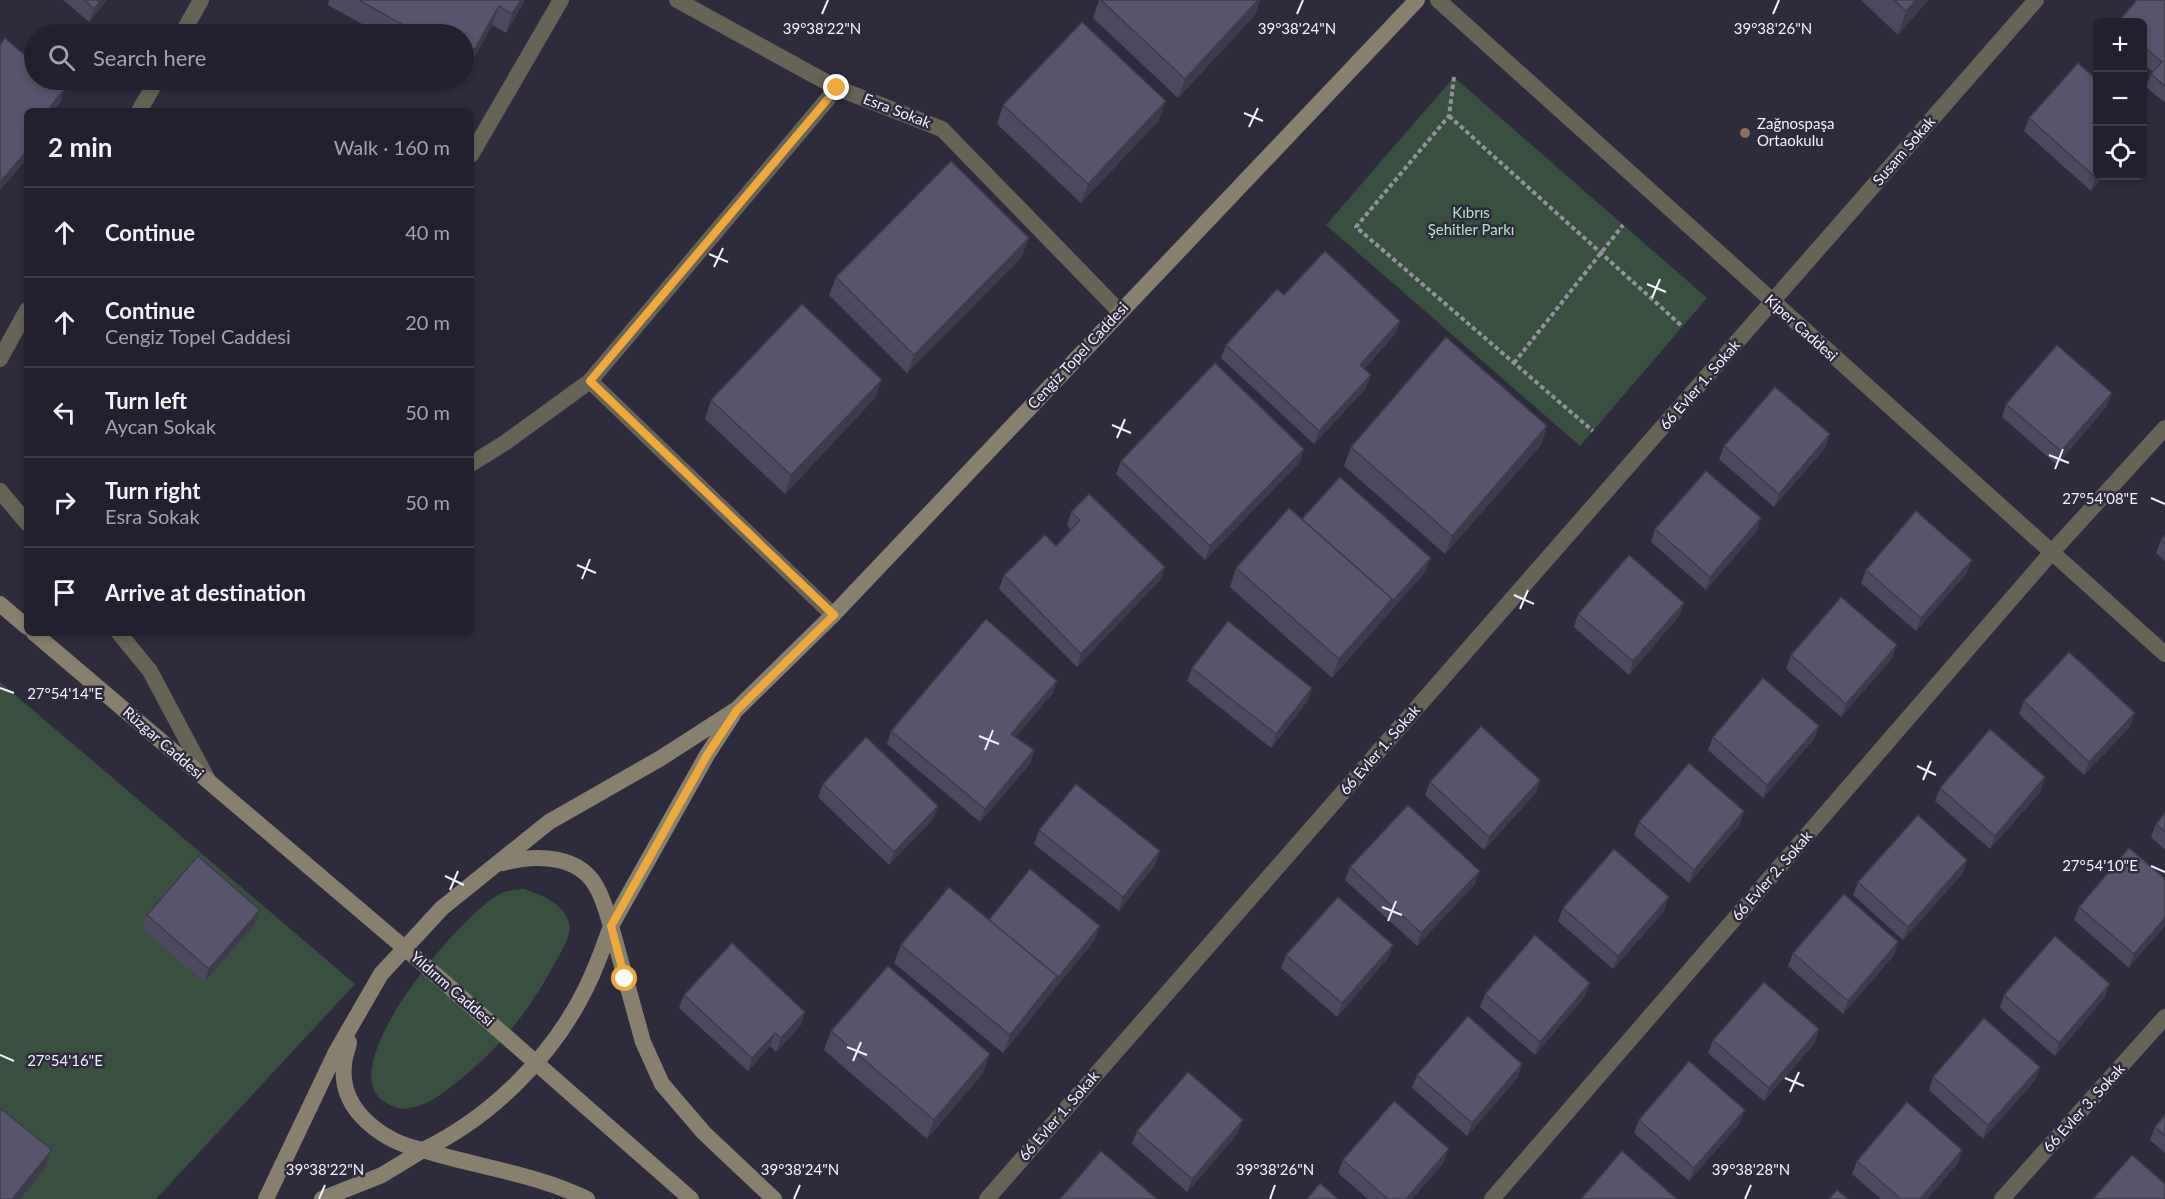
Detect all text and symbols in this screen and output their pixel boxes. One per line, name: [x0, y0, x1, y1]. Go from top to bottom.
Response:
map controls: [2093, 18, 2147, 180]
button: +: [2093, 18, 2147, 72]
text: 39°38'22"N: [783, 19, 861, 37]
text: 39°38'24"N: [1258, 19, 1336, 37]
text: 39°38'26"N: [1734, 19, 1812, 37]
search box: [24, 24, 474, 90]
icon: search: [45, 41, 78, 74]
text: Search here: [93, 44, 206, 71]
button: −: [2093, 72, 2147, 126]
route end: [823, 74, 849, 100]
street label: Esra Sokak: [861, 89, 934, 131]
street label: Susam Sokak: [1868, 112, 1938, 189]
place label: Zağnospaşa Ortaokulu: [1757, 114, 1834, 149]
marker: Zağnospaşa Ortaokulu: [1738, 126, 1752, 140]
button: locate: [2093, 126, 2147, 180]
text: 2 min: [48, 131, 112, 163]
text: Walk · 160 m: [334, 135, 450, 159]
park label: Kıbrıs Şehitler Parkı: [1428, 203, 1514, 238]
icon: ahead: [48, 216, 81, 249]
text: Continue: [105, 219, 195, 246]
text: 40 m: [405, 220, 450, 244]
street label: Kiper Caddesi: [1762, 290, 1842, 364]
text: Continue: [105, 297, 195, 324]
street label: Cengiz Topel Caddesi: [1023, 298, 1131, 412]
icon: ahead: [48, 306, 81, 339]
text: 20 m: [405, 310, 450, 334]
text: Cengiz Topel Caddesi: [105, 324, 291, 348]
street label: 66 Evler 1. Sokak: [1655, 335, 1743, 433]
text: Turn left: [105, 387, 187, 414]
icon: left: [48, 396, 81, 429]
text: 50 m: [405, 400, 450, 424]
text: Aycan Sokak: [105, 414, 216, 438]
text: Turn right: [105, 477, 200, 504]
icon: right: [48, 486, 81, 519]
text: 27°54'08"E: [2062, 489, 2138, 507]
text: 50 m: [405, 490, 450, 514]
text: Esra Sokak: [105, 504, 200, 528]
icon: arrive: [48, 576, 81, 609]
text: Arrive at destination: [105, 579, 306, 606]
text: 27°54'14"E: [27, 684, 103, 702]
street label: 66 Evler 1. Sokak: [1335, 700, 1423, 798]
street label: Rüzgar Caddesi: [120, 702, 208, 782]
street label: 66 Evler 2. Sokak: [1727, 826, 1815, 924]
text: 27°54'10"E: [2062, 856, 2138, 874]
street label: Yıldırım Caddesi: [407, 947, 498, 1029]
route start: [611, 965, 637, 991]
text: 27°54'16"E: [27, 1051, 103, 1069]
street label: 66 Evler 3. Sokak: [2039, 1059, 2128, 1155]
street label: 66 Evler 1. Sokak: [1014, 1066, 1102, 1164]
text: 39°38'22"N: [286, 1160, 364, 1178]
text: 39°38'24"N: [761, 1160, 839, 1178]
text: 39°38'26"N: [1236, 1160, 1314, 1178]
text: 39°38'28"N: [1712, 1160, 1790, 1178]

